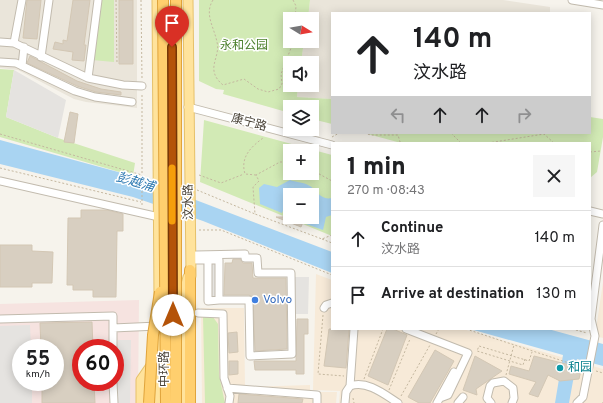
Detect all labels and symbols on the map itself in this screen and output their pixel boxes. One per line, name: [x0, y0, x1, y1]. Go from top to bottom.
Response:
pin: [155, 6, 189, 47]
north arrow: [283, 12, 319, 48]
park label: 永和公园: [220, 38, 268, 54]
street label: 康宁路: [230, 111, 268, 135]
water label: 彭越浦: [114, 170, 158, 197]
street label: 汶水路: [181, 184, 197, 220]
place label: Volvo: [263, 292, 293, 308]
position arrow: [152, 294, 194, 336]
marker: Volvo: [250, 295, 260, 305]
speed limit sign: 60: [72, 339, 124, 391]
street label: 中环路: [157, 351, 173, 387]
place label: 和园: [568, 360, 592, 376]
marker: 和园: [555, 363, 565, 373]

